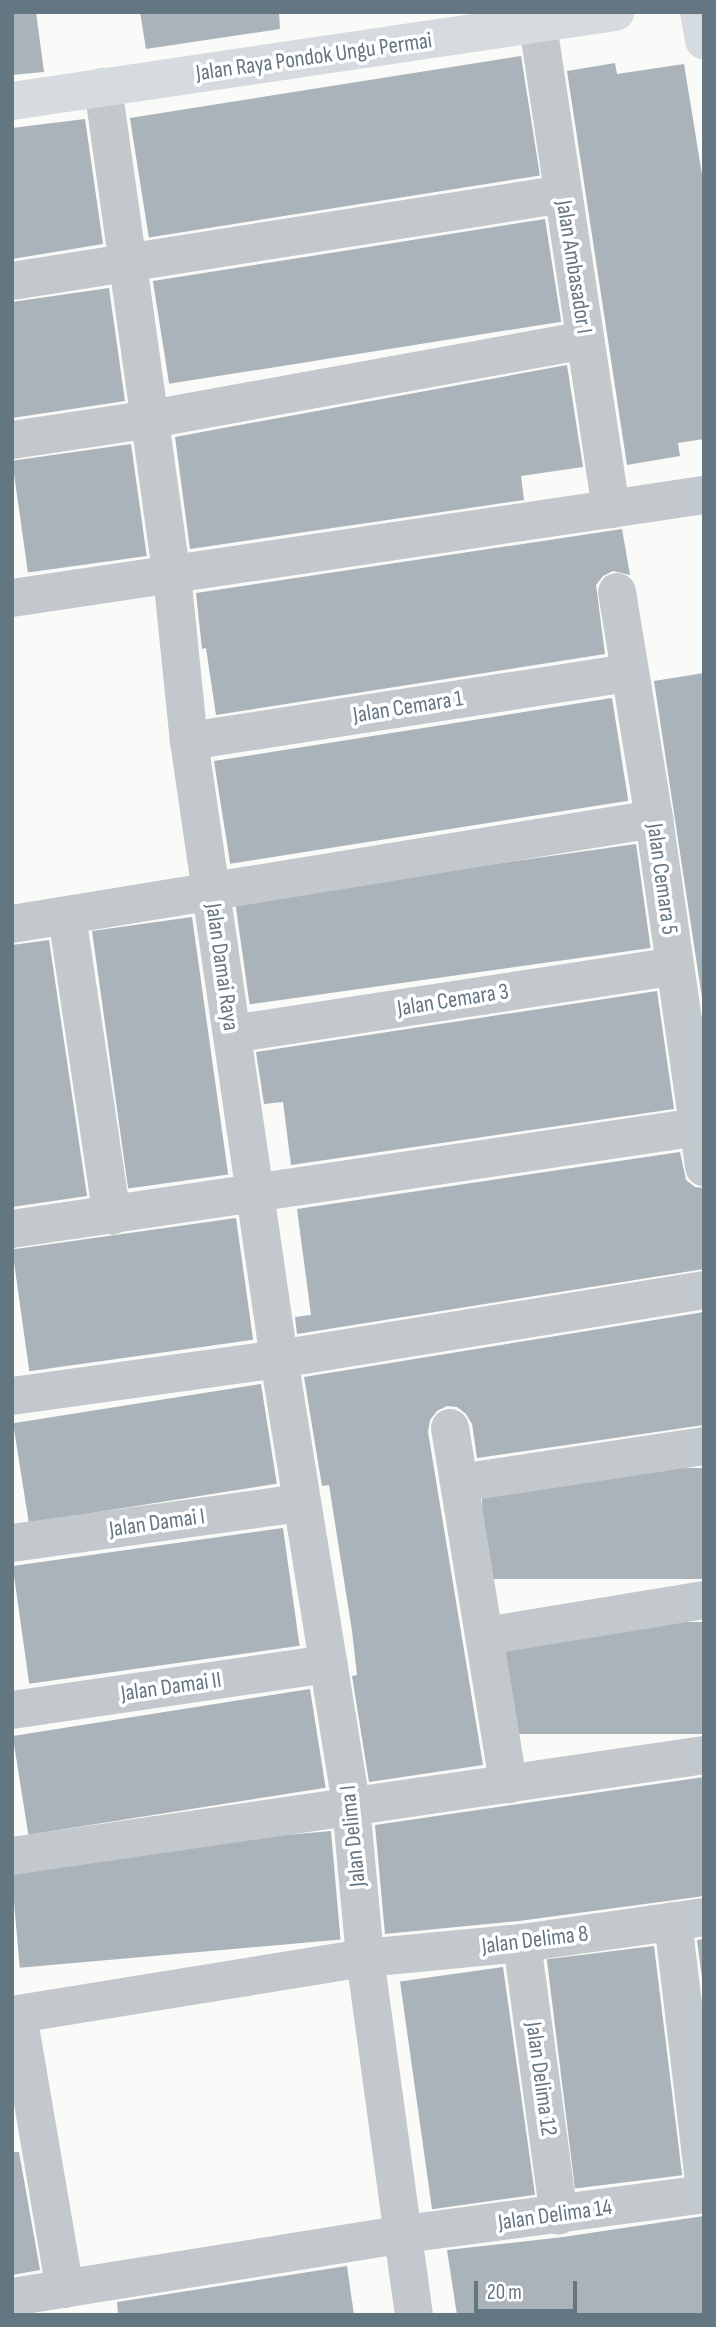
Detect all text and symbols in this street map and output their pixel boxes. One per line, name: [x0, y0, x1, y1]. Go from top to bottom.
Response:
street label: Jalan Raya Pondok Ungu Permai: [194, 27, 434, 87]
street label: Jalan Ambasador I: [550, 198, 598, 336]
street label: Jalan Cemara 1: [351, 685, 465, 729]
street label: Jalan Cemara 5: [641, 822, 683, 936]
street label: Jalan Damai Raya: [199, 902, 245, 1032]
street label: Jalan Cemara 3: [395, 978, 511, 1022]
street label: Jalan Damai I: [107, 1503, 207, 1543]
street label: Jalan Damai II: [119, 1666, 223, 1708]
street label: Jalan Delima I: [334, 1784, 372, 1888]
street label: Jalan Delima 8: [480, 1920, 590, 1960]
street label: Jalan Delima 12: [519, 2020, 563, 2138]
street label: Jalan Delima 14: [496, 2193, 614, 2237]
scale bar: [478, 2268, 581, 2312]
text: 20 m: [487, 2280, 522, 2305]

